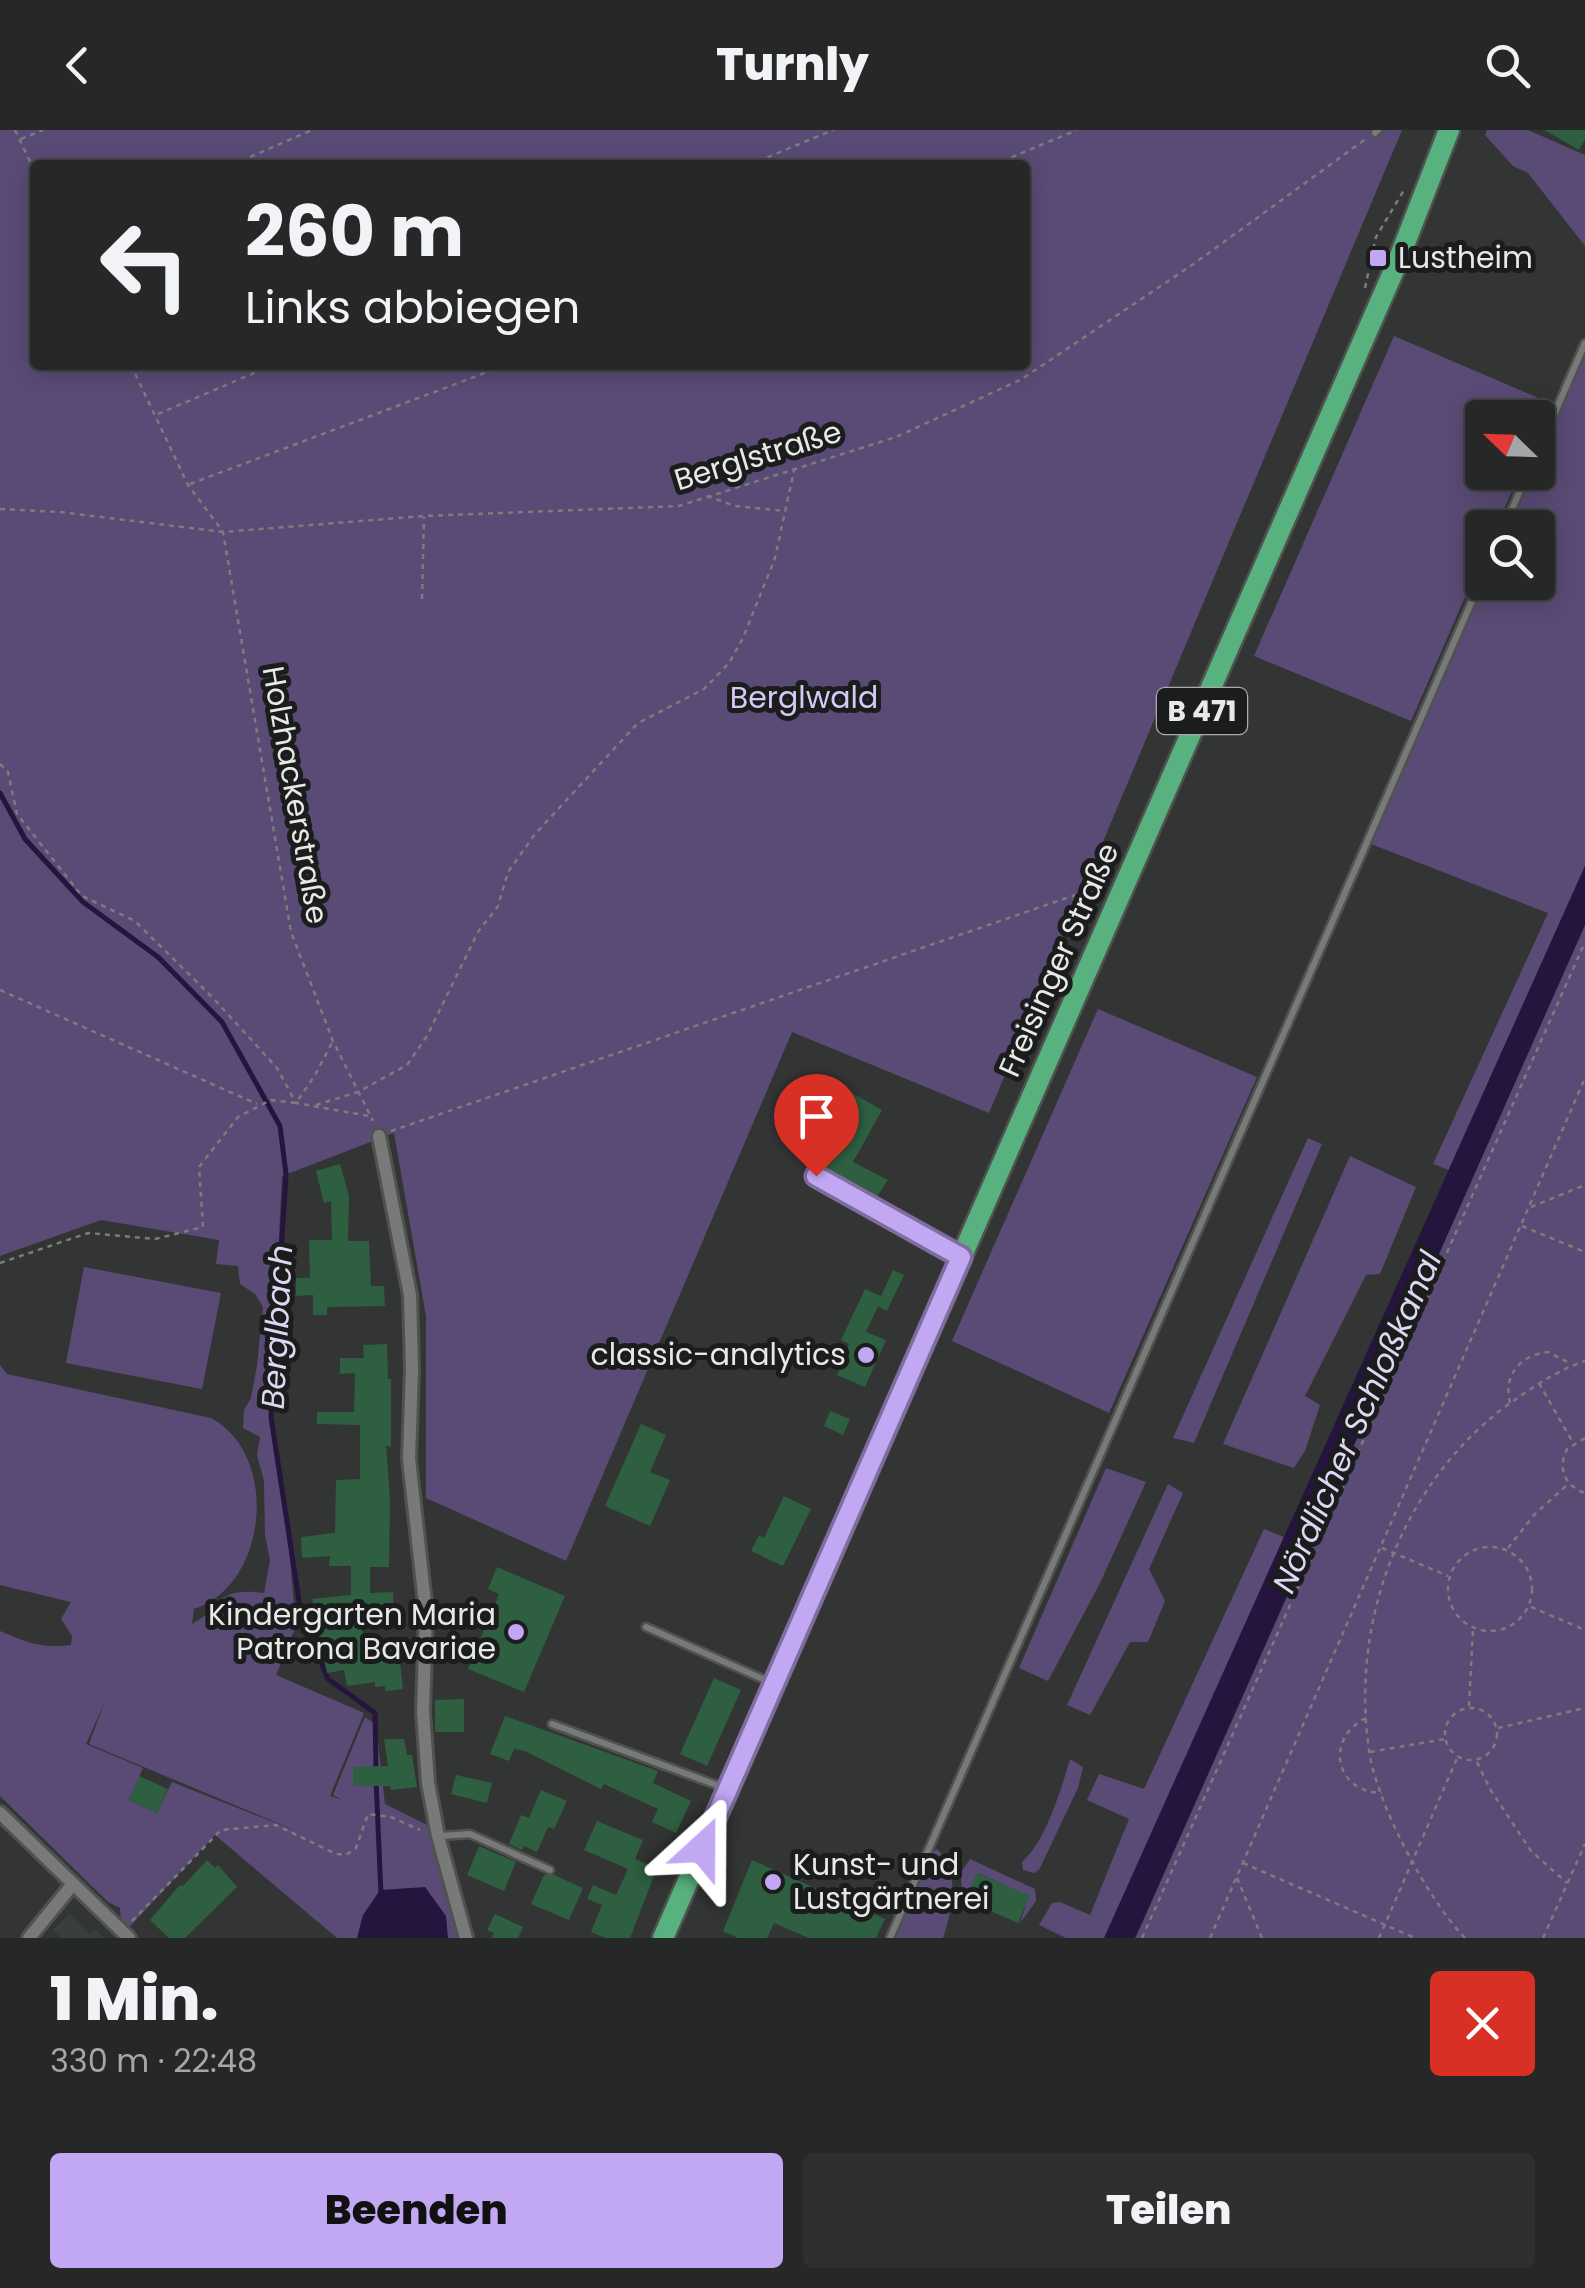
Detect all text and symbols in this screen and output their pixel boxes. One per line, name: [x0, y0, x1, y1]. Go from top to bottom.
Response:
text: Turnly: [716, 33, 869, 96]
icon: back: [50, 38, 105, 93]
icon: search: [1480, 38, 1535, 93]
text: 260 m: [245, 182, 464, 281]
icon: left: [80, 200, 210, 330]
place label: Lustheim: [1398, 236, 1533, 279]
marker: Lustheim: [1367, 247, 1389, 269]
text: Links abbiegen: [245, 276, 580, 339]
north arrow: [1465, 400, 1555, 490]
map controls: [1465, 400, 1555, 600]
street label: Berglstraße: [669, 410, 847, 501]
button: search: [1465, 510, 1555, 600]
street label: Holzhackerstraße: [252, 663, 339, 927]
park label: Berglwald: [730, 676, 878, 719]
road number: B 471: [1157, 688, 1247, 734]
street label: Freisinger Straße: [988, 836, 1129, 1083]
pin: [774, 1074, 859, 1177]
icon: arrive: [789, 1089, 844, 1144]
water label: Berglbach: [250, 1244, 303, 1410]
water label: Nördlicher Schloßkanal: [1261, 1244, 1452, 1600]
place label: classic-analytics: [590, 1333, 846, 1376]
marker: classic-analytics: [855, 1344, 877, 1366]
place label: Kindergarten Maria Patrona Bavariae: [208, 1593, 496, 1670]
marker: Kindergarten Maria Patrona Bavariae: [505, 1621, 527, 1643]
position arrow: [650, 1796, 754, 1900]
place label: Kunst- und Lustgärtnerei: [793, 1843, 989, 1920]
marker: Kunst- und Lustgärtnerei: [762, 1871, 784, 1893]
text: 1 Min.: [50, 1957, 218, 2041]
button: close: [1430, 1971, 1535, 2076]
text: 330 m · 22:48: [50, 2038, 257, 2083]
button: Beenden: [50, 2153, 783, 2268]
button: Teilen: [803, 2153, 1535, 2268]

